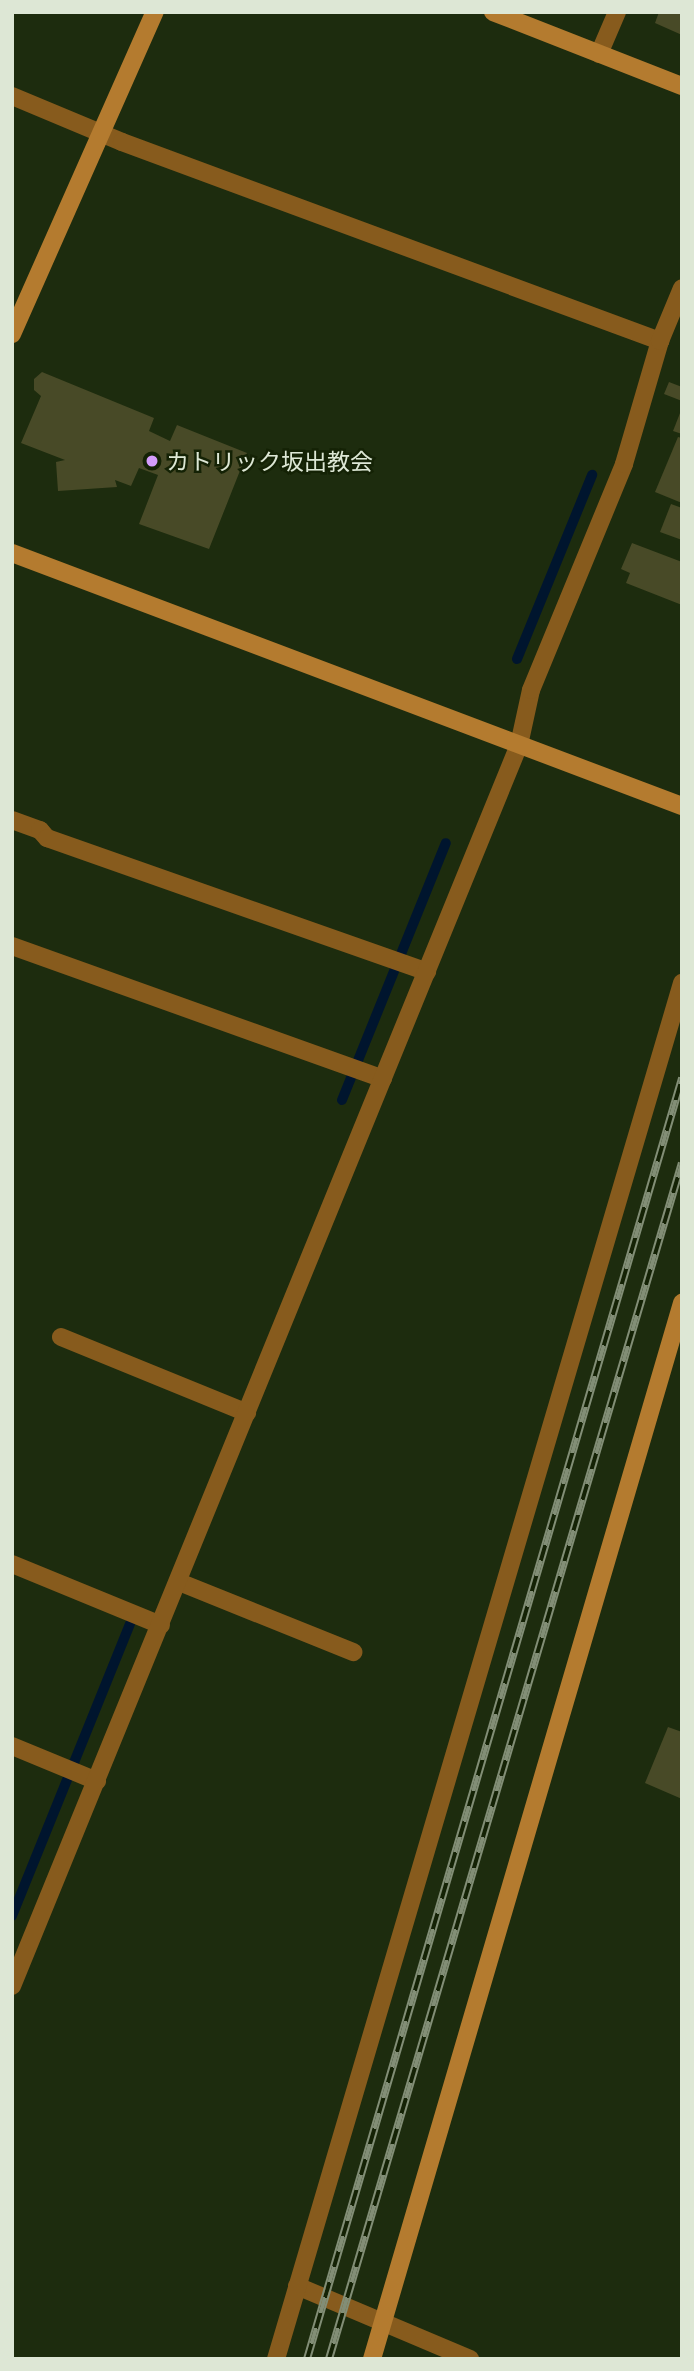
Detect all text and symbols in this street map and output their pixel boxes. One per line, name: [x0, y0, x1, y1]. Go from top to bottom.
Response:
place label: カトリック坂出教会: [166, 447, 373, 475]
marker: カトリック坂出教会: [144, 453, 160, 469]

